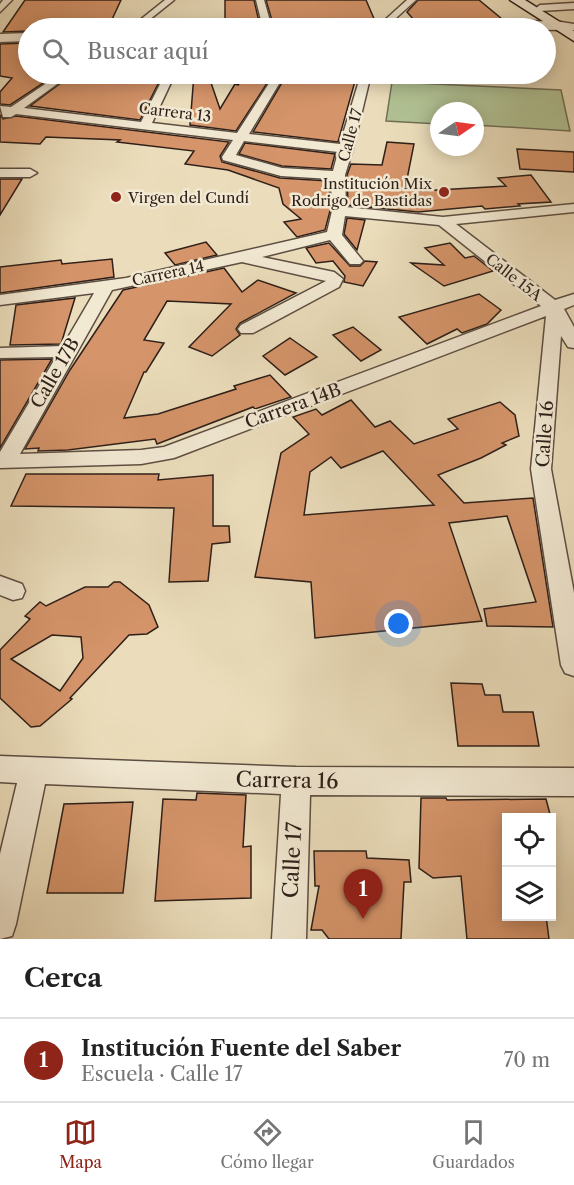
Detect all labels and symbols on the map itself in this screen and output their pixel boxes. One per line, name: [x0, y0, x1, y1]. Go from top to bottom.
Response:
street label: Carrera 13: [138, 98, 212, 126]
north arrow: [430, 102, 484, 156]
street label: Calle 17: [334, 106, 366, 164]
place label: Institución Mix Rodrigo de Bastidas: [291, 174, 432, 210]
marker: Institución Mix Rodrigo de Bastidas: [437, 185, 451, 199]
place label: Virgen del Cundí: [127, 188, 250, 207]
marker: Virgen del Cundí: [109, 190, 123, 204]
street label: Calle 15A: [482, 249, 547, 305]
street label: Carrera 14: [130, 256, 206, 290]
street label: Calle 17B: [26, 334, 84, 412]
street label: Carrera 14B: [242, 378, 344, 434]
street label: Calle 16: [532, 400, 558, 468]
your location: [384, 609, 413, 638]
street label: Carrera 16: [235, 767, 339, 793]
street label: Calle 17: [278, 821, 307, 899]
pin: 1: [344, 870, 382, 919]

